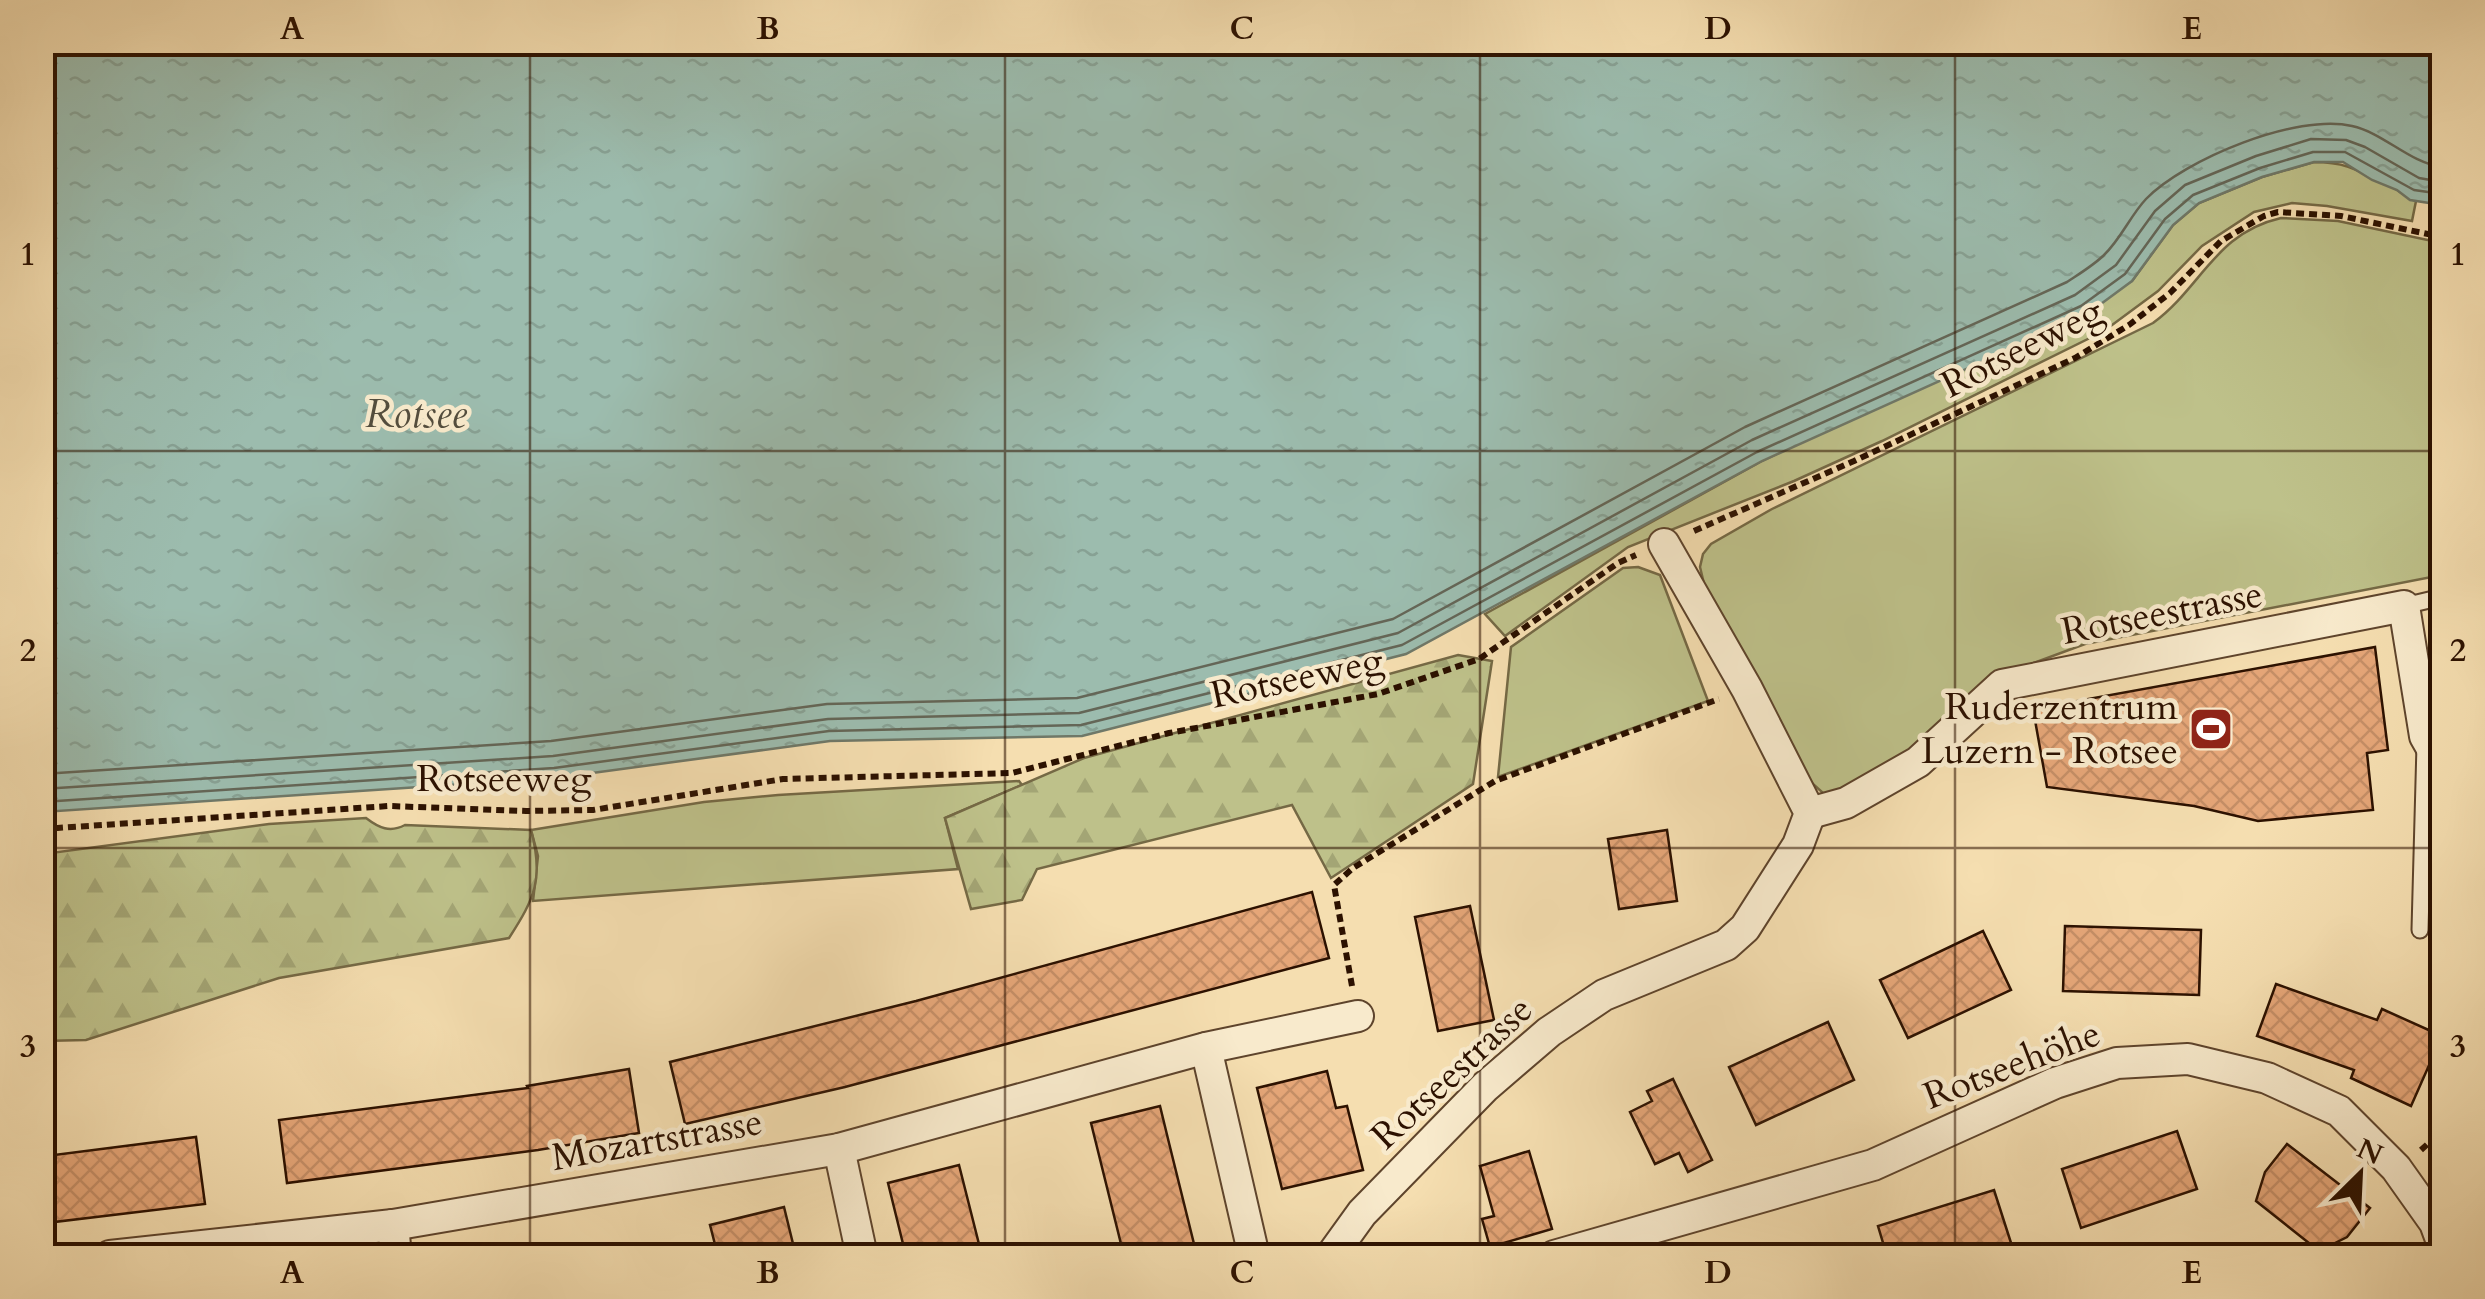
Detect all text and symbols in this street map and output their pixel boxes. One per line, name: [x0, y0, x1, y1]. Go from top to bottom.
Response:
text: A: [280, 7, 304, 51]
text: B: [756, 7, 780, 51]
text: C: [1230, 7, 1254, 51]
text: D: [1704, 7, 1732, 51]
text: E: [2182, 7, 2202, 51]
text: 1: [20, 233, 36, 277]
text: 1: [2450, 233, 2466, 277]
street label: Rotseeweg: [1932, 285, 2112, 411]
water label: Rotsee: [365, 387, 467, 442]
street label: Rotseestrasse: [2057, 568, 2267, 658]
text: 2: [20, 629, 36, 673]
text: 2: [2450, 629, 2466, 673]
street label: Rotseeweg: [1206, 634, 1389, 722]
place label: Ruderzentrum Luzern - Rotsee: [1921, 681, 2179, 777]
sports icon: Ruderzentrum Luzern - Rotsee: [2188, 706, 2234, 752]
street label: Rotseeweg: [416, 753, 592, 805]
street label: Rotseestrasse: [1360, 984, 1544, 1162]
street label: Rotseehöhe: [1916, 1007, 2108, 1123]
text: 3: [20, 1025, 36, 1069]
text: 3: [2450, 1025, 2466, 1069]
street label: Mozartstrasse: [547, 1096, 767, 1184]
north arrow: [2310, 1124, 2410, 1224]
text: N: [2351, 1130, 2389, 1174]
text: A: [280, 1251, 304, 1295]
text: B: [756, 1251, 780, 1295]
text: C: [1230, 1251, 1254, 1295]
text: D: [1704, 1251, 1732, 1295]
text: E: [2182, 1251, 2202, 1295]

